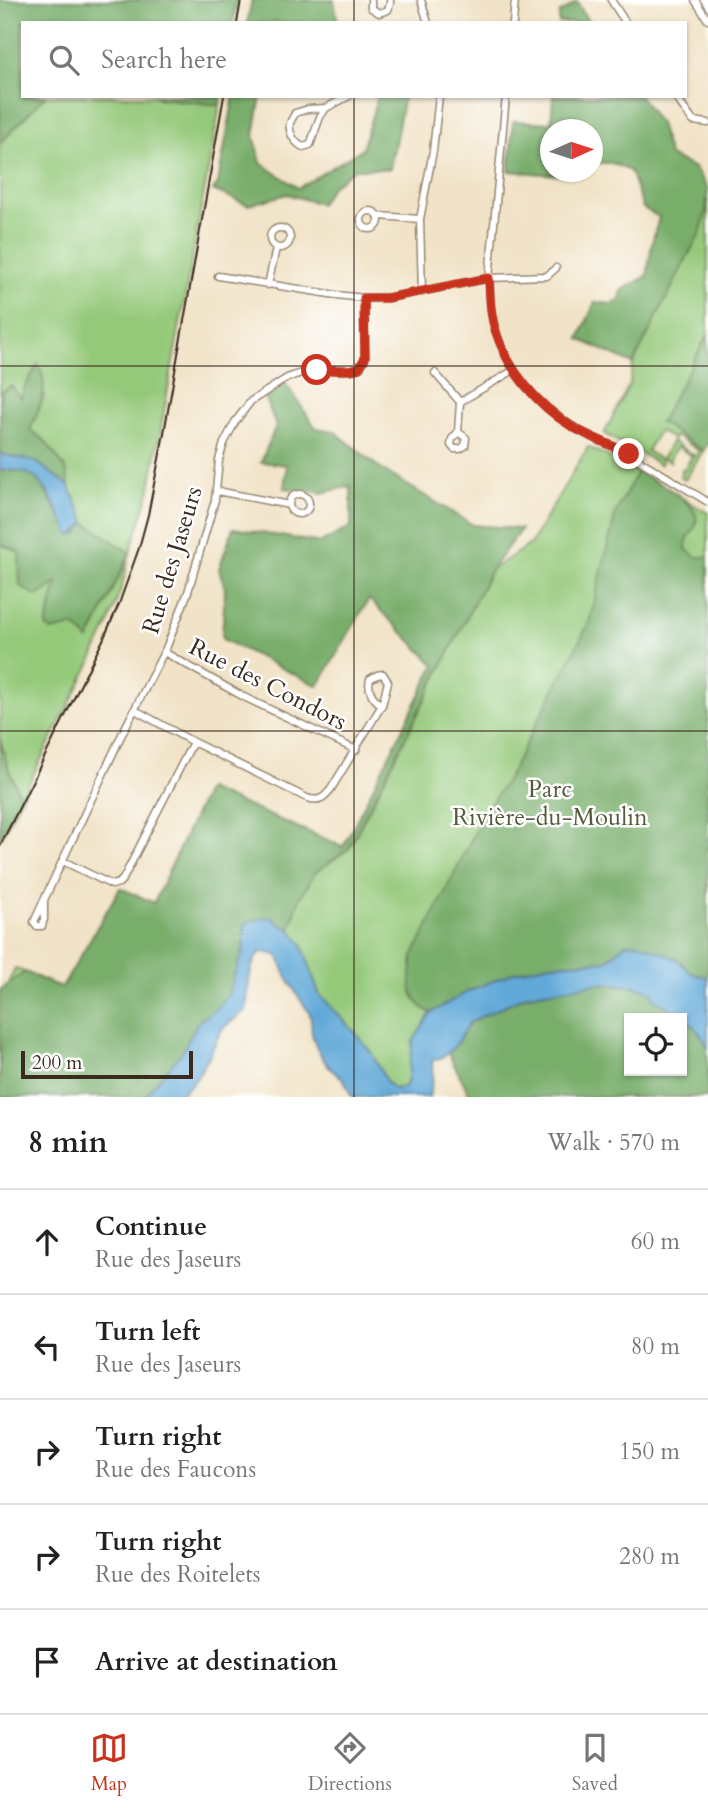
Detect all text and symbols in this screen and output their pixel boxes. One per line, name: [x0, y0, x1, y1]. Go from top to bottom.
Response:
search box: [21, 21, 687, 98]
icon: search: [45, 41, 83, 79]
text: Search here: [101, 42, 227, 77]
north arrow: [540, 119, 603, 182]
route start: [301, 354, 332, 385]
route end: [613, 438, 644, 469]
street label: Rue des Jaseurs: [134, 482, 211, 638]
street label: Rue des Condors: [183, 631, 352, 738]
park label: Parc Rivière-du-Moulin: [452, 773, 648, 834]
map controls: [624, 1013, 687, 1076]
button: locate: [624, 1013, 687, 1076]
scale bar: [21, 1048, 192, 1080]
text: 200 m: [32, 1050, 82, 1076]
text: 8 min: [28, 1122, 108, 1163]
text: Walk · 570 m: [547, 1127, 680, 1158]
text: Continue: [95, 1209, 207, 1244]
icon: ahead: [28, 1223, 66, 1261]
text: 60 m: [631, 1226, 680, 1257]
text: Rue des Jaseurs: [95, 1244, 241, 1275]
text: Turn left: [95, 1314, 200, 1349]
icon: left: [28, 1328, 66, 1366]
text: 80 m: [631, 1331, 680, 1362]
text: Rue des Jaseurs: [95, 1349, 241, 1380]
text: Turn right: [95, 1419, 222, 1454]
icon: right: [28, 1433, 66, 1471]
text: 150 m: [619, 1436, 680, 1467]
text: Rue des Faucons: [95, 1454, 256, 1485]
text: Turn right: [95, 1524, 222, 1559]
icon: right: [28, 1538, 66, 1576]
text: 280 m: [619, 1541, 680, 1572]
text: Rue des Roitelets: [95, 1559, 261, 1590]
icon: arrive: [28, 1643, 66, 1681]
text: Arrive at destination: [95, 1644, 338, 1679]
tab: Map: [90, 1729, 128, 1797]
tab: Directions: [308, 1729, 392, 1797]
tab: Saved: [572, 1729, 618, 1797]

